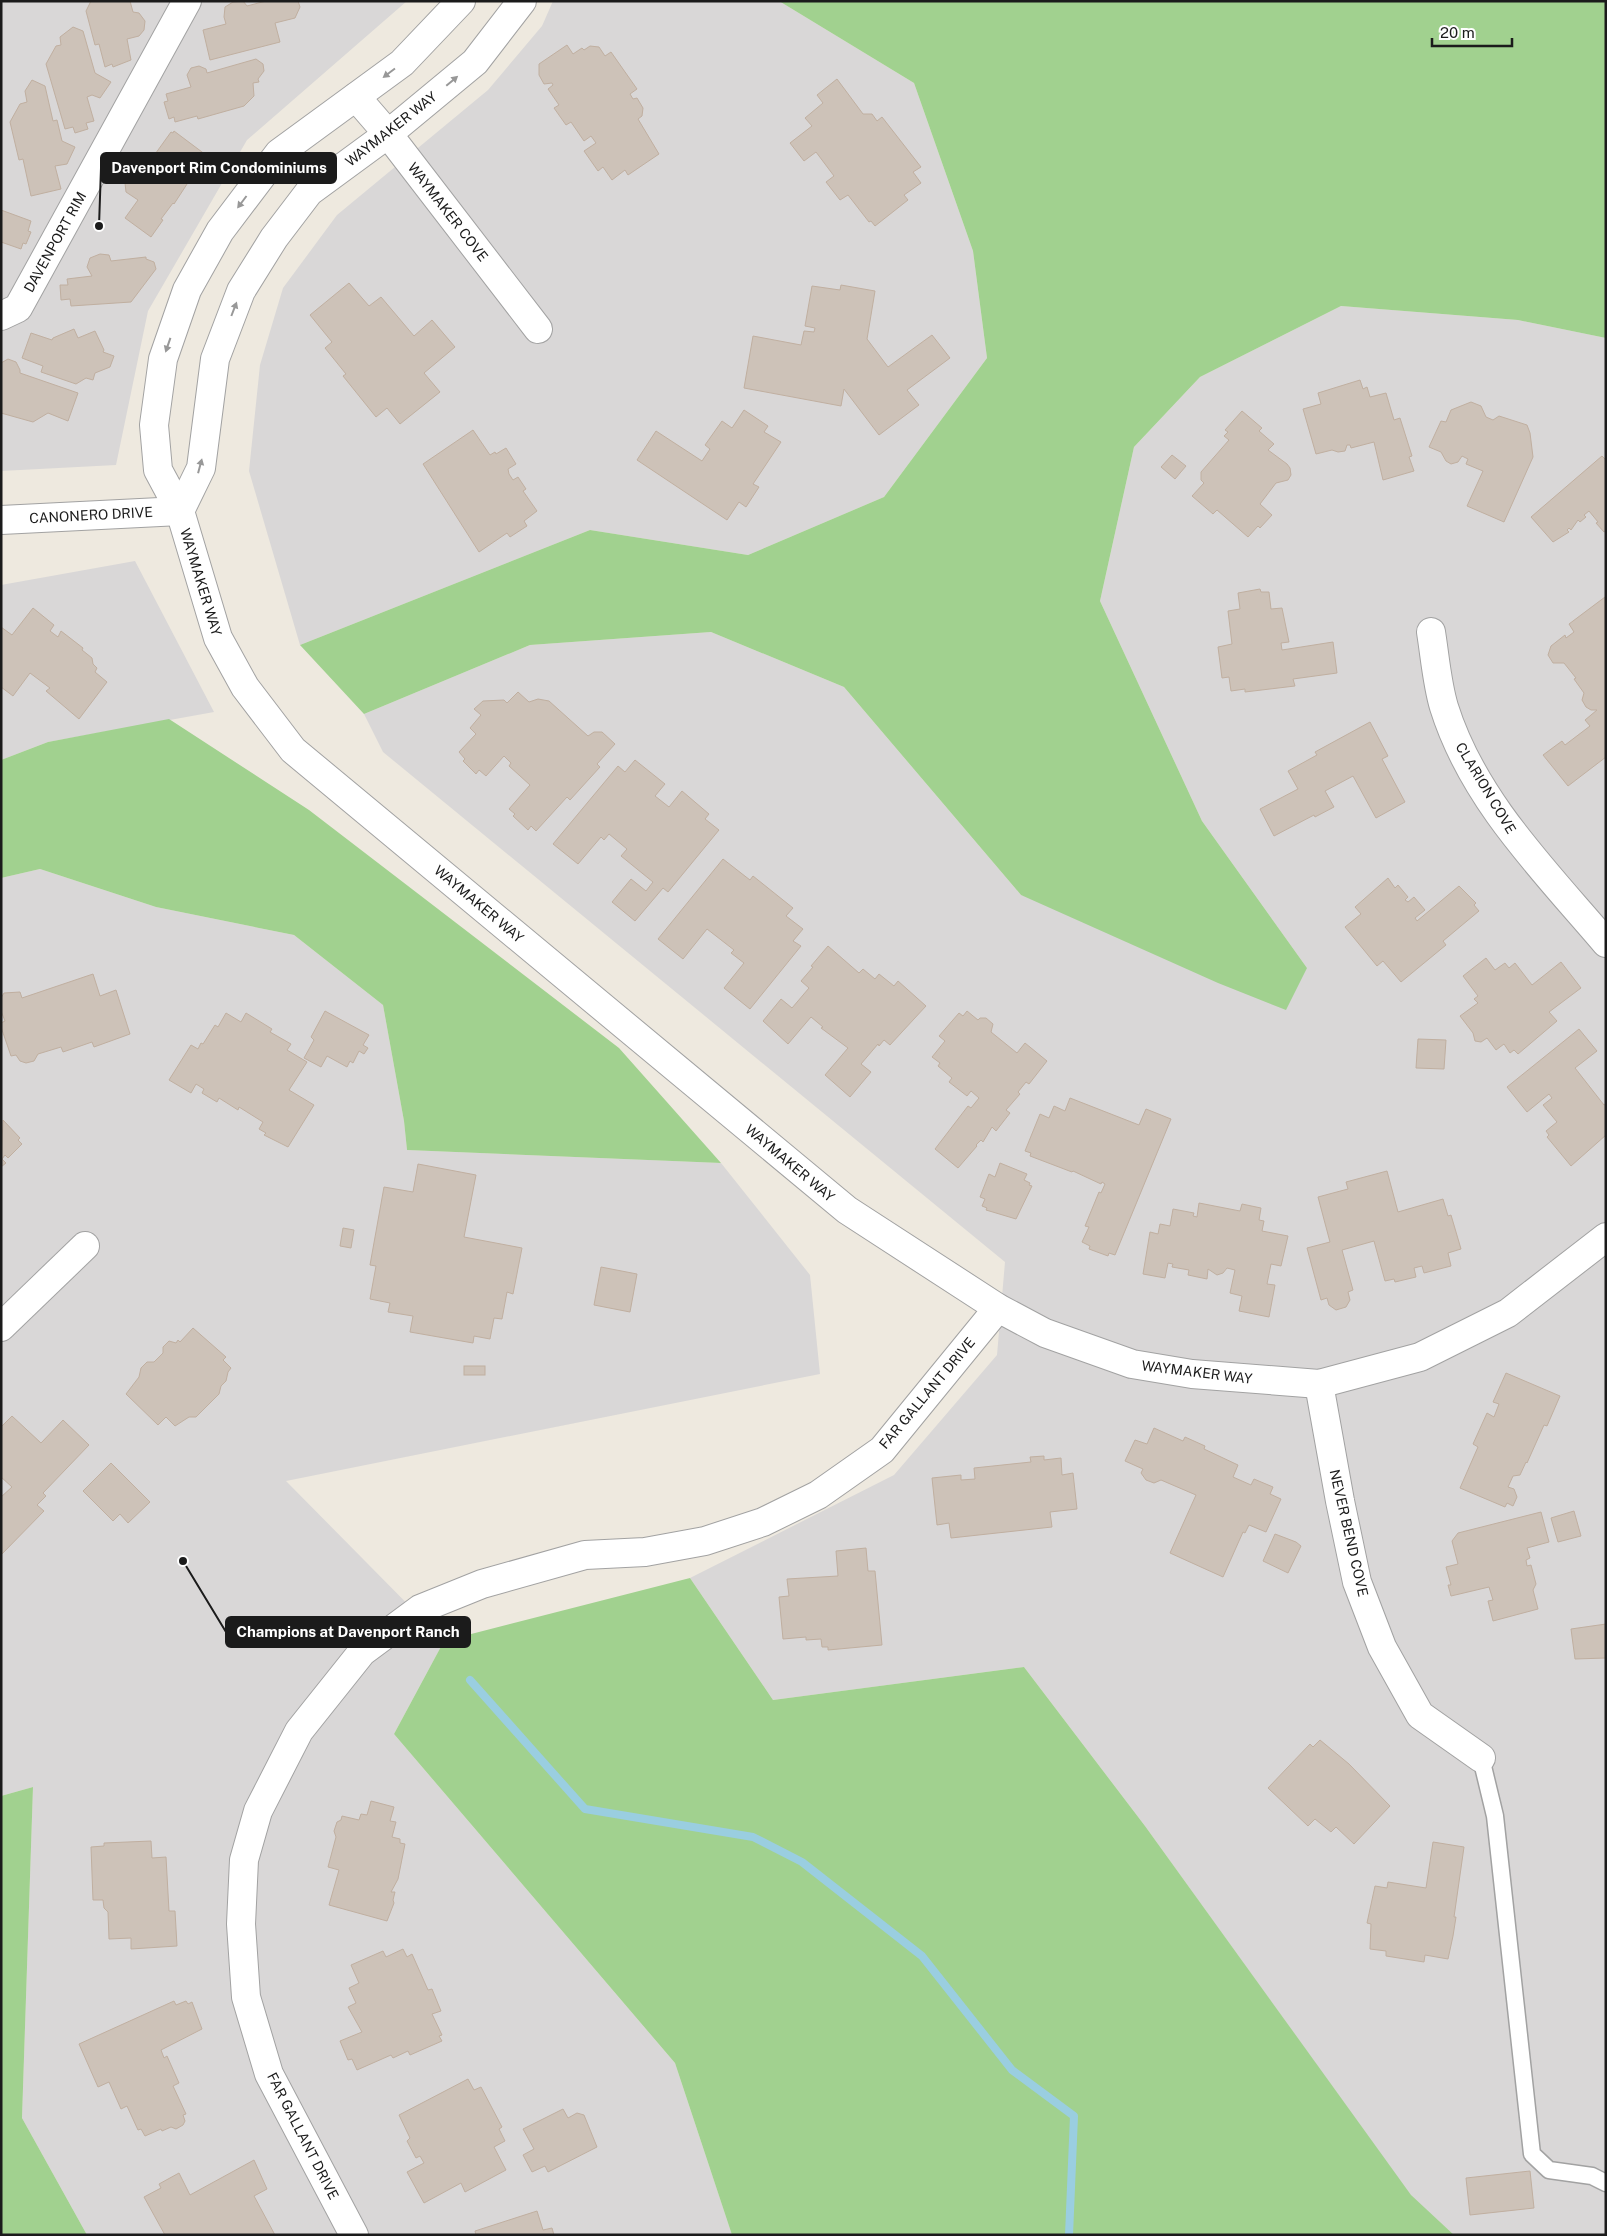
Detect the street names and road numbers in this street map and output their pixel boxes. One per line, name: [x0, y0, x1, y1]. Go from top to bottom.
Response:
street label: WAYMAKER WAY: [342, 88, 440, 170]
street label: WAYMAKER COVE: [405, 160, 491, 264]
street label: DAVENPORT RIM: [21, 189, 89, 295]
street label: CANONERO DRIVE: [29, 504, 153, 526]
street label: WAYMAKER WAY: [177, 526, 225, 638]
street label: CLARION COVE: [1453, 740, 1519, 836]
street label: WAYMAKER WAY: [431, 862, 527, 946]
street label: WAYMAKER WAY: [742, 1121, 838, 1205]
street label: FAR GALLANT DRIVE: [876, 1334, 978, 1452]
street label: WAYMAKER WAY: [1141, 1357, 1254, 1387]
street label: NEVER BEND COVE: [1327, 1468, 1371, 1598]
street label: FAR GALLANT DRIVE: [264, 2070, 342, 2202]

